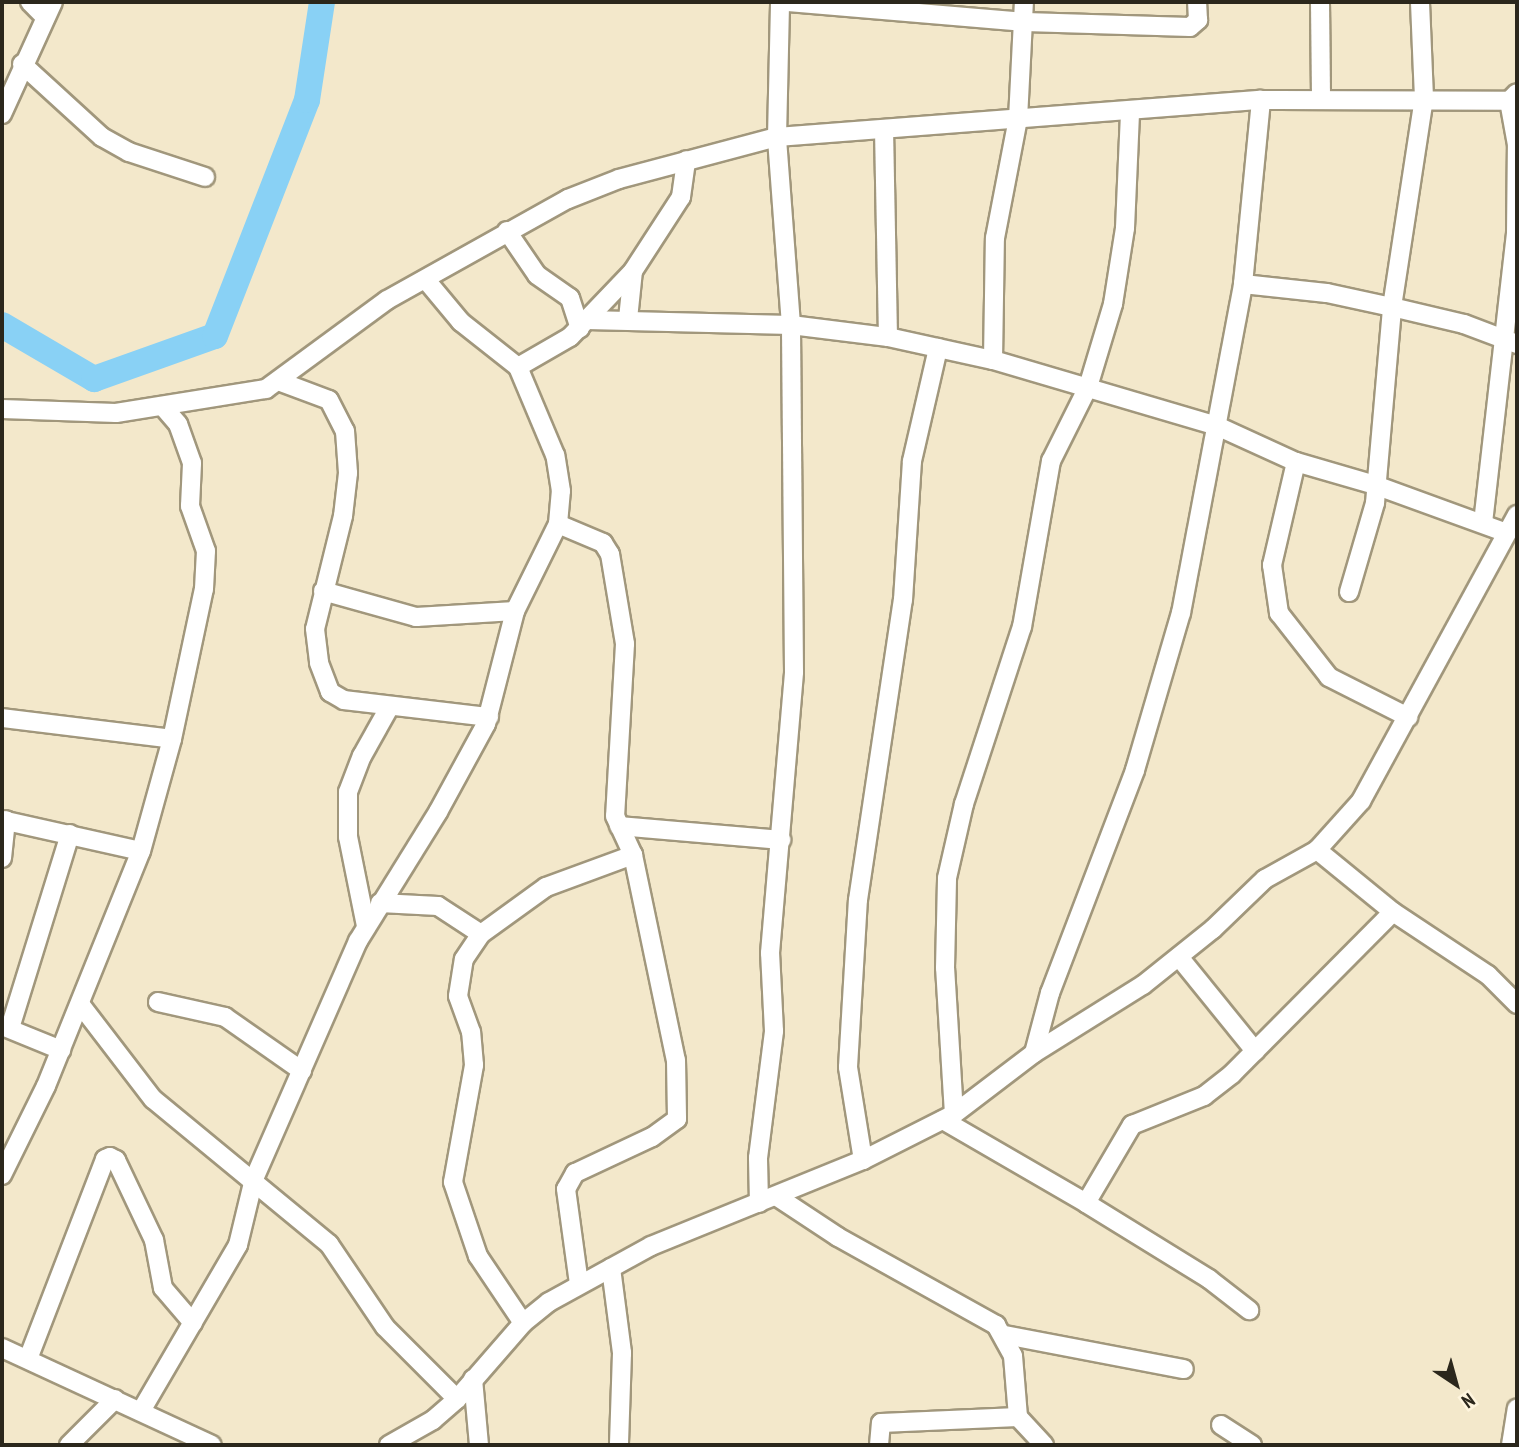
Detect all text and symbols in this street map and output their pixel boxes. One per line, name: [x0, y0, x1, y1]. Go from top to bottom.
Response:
north arrow: [1421, 1349, 1491, 1419]
text: N: [1457, 1388, 1480, 1414]

